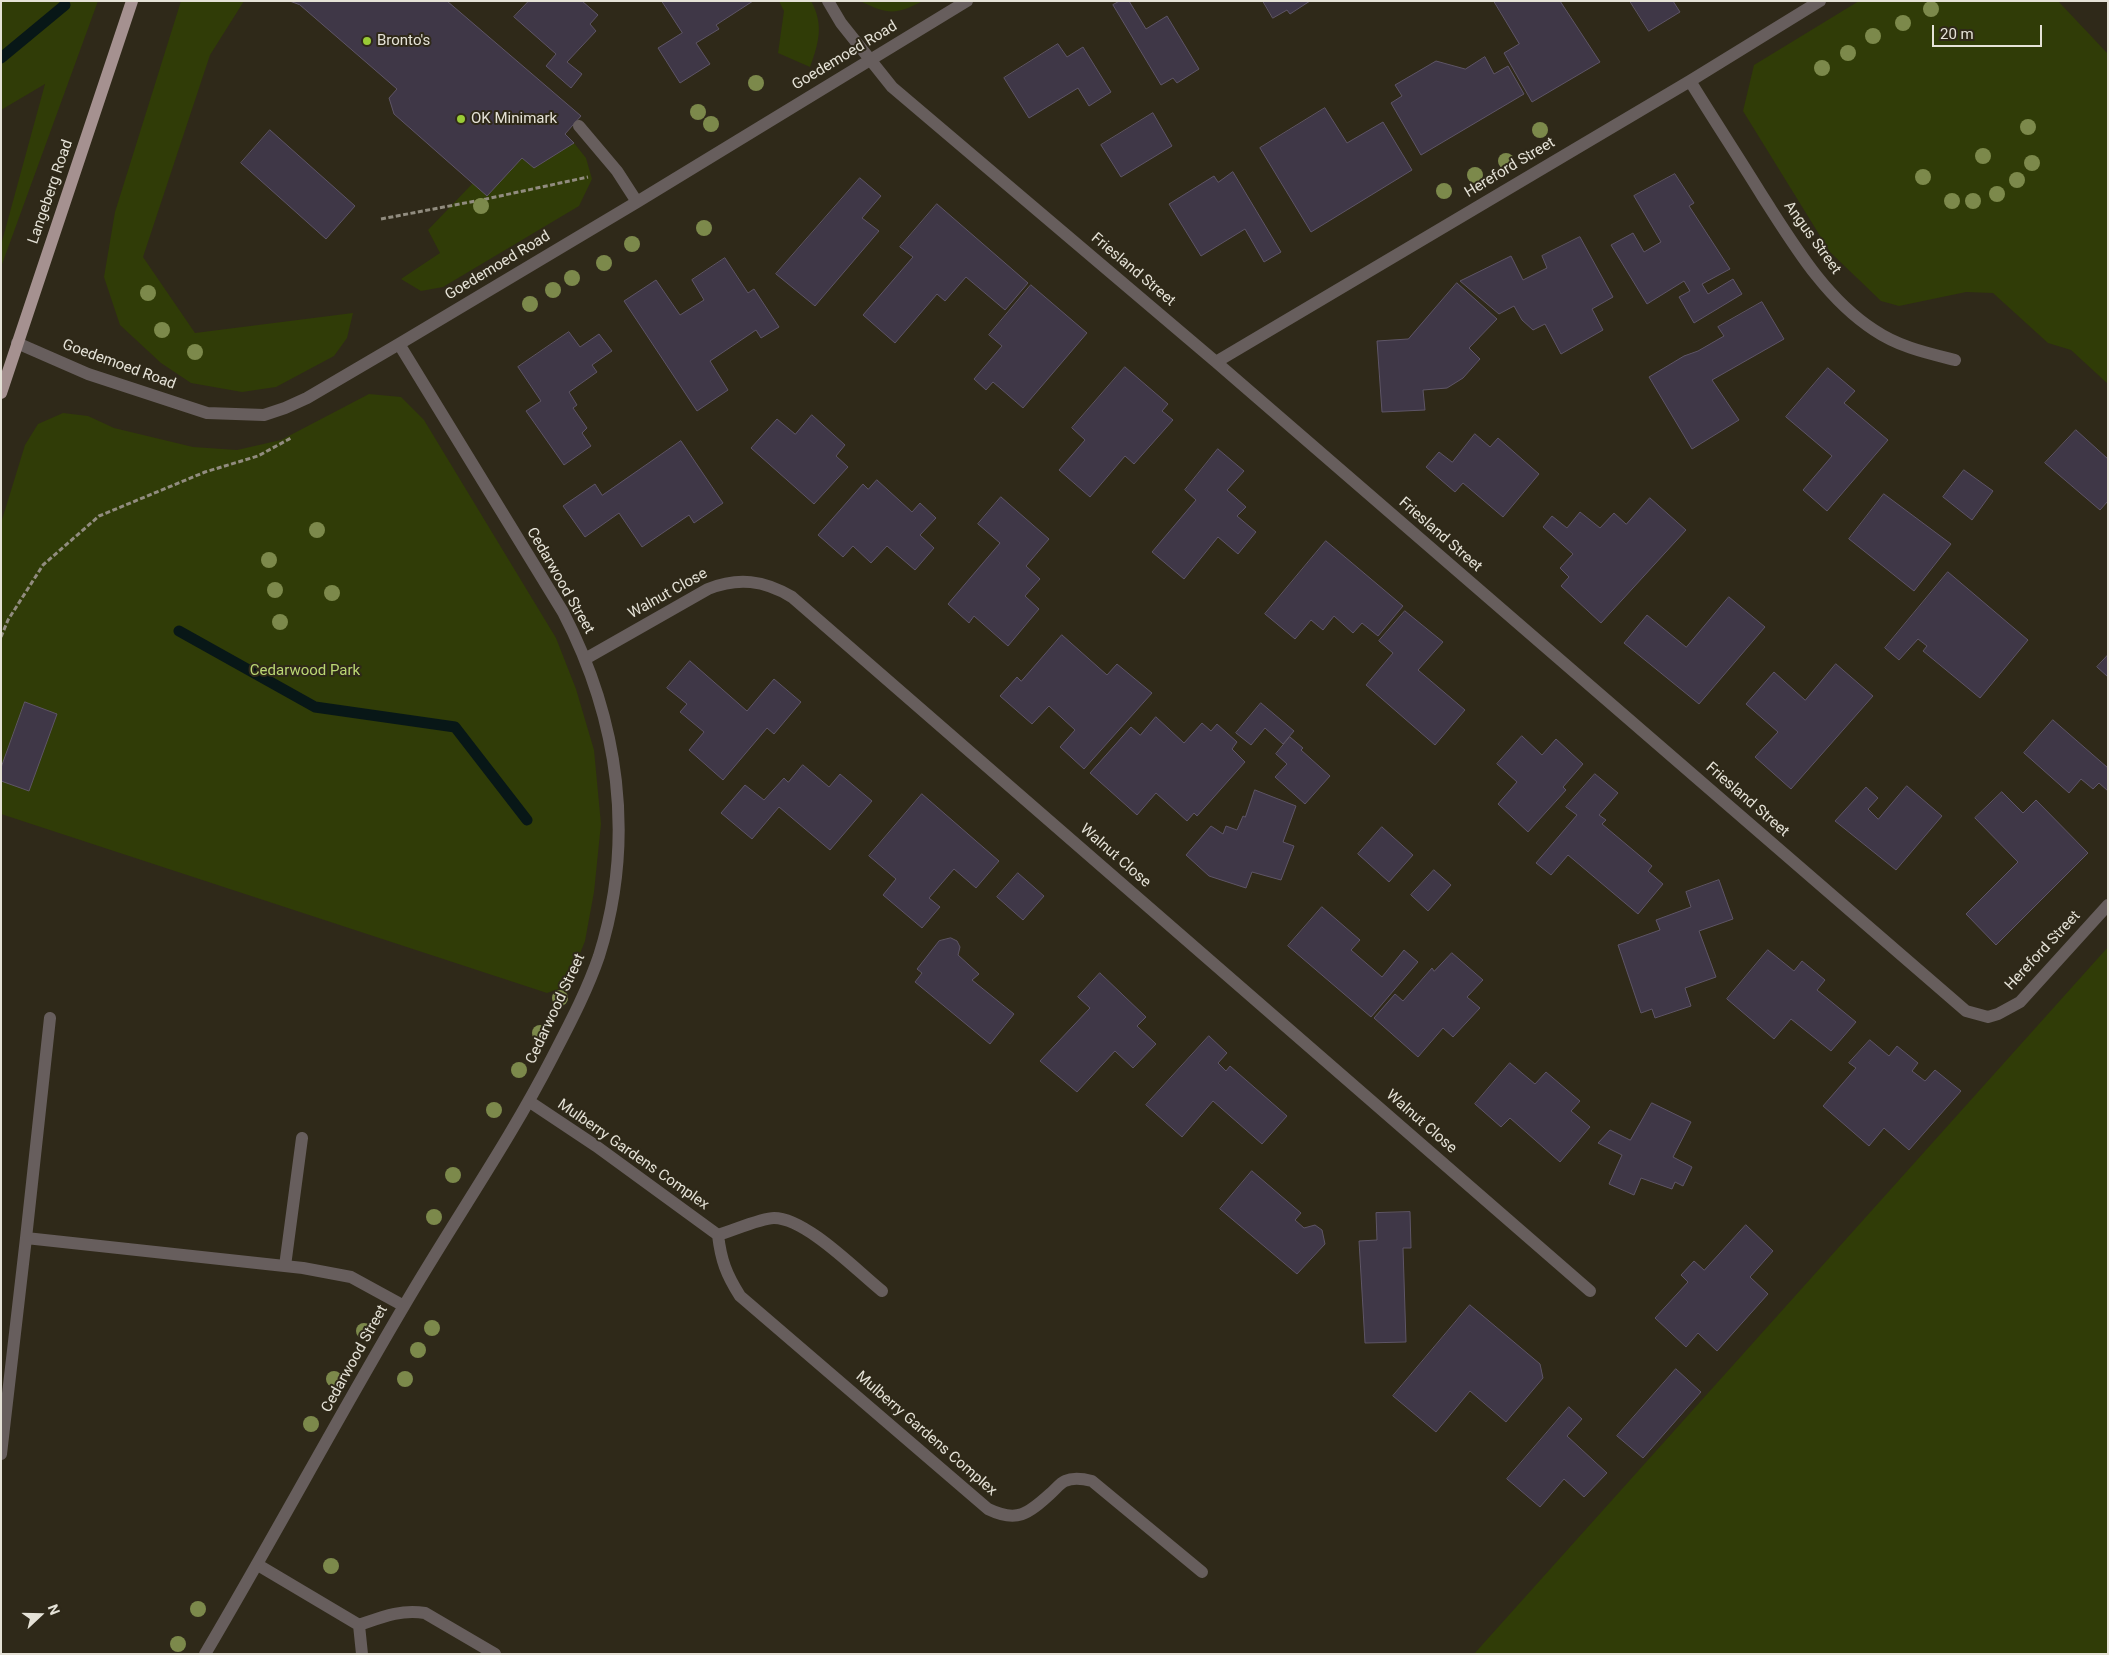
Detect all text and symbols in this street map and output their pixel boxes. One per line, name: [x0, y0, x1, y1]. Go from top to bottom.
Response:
scale bar: [1934, 15, 2044, 47]
street label: Goedemoed Road: [789, 18, 901, 94]
text: 20 m: [1940, 25, 1974, 43]
place label: Bronto's: [377, 32, 430, 50]
marker: Bronto's: [361, 35, 373, 47]
place label: OK Minimark: [471, 110, 557, 128]
marker: OK Minimark: [455, 113, 467, 125]
street label: Hereford Street: [1462, 134, 1558, 202]
street label: Langeberg Road: [25, 138, 77, 246]
street label: Angus Street: [1780, 198, 1844, 278]
street label: Goedemoed Road: [442, 228, 554, 304]
street label: Friesland Street: [1087, 230, 1179, 310]
street label: Goedemoed Road: [60, 336, 178, 394]
street label: Friesland Street: [1395, 494, 1485, 576]
street label: Cedarwood Street: [522, 525, 598, 637]
street label: Walnut Close: [625, 565, 711, 623]
park label: Cedarwood Park: [250, 662, 360, 680]
street label: Friesland Street: [1702, 759, 1792, 841]
street label: Walnut Close: [1076, 820, 1154, 892]
street label: Hereford Street: [2002, 908, 2084, 994]
street label: Cedarwood Street: [523, 951, 589, 1067]
street label: Walnut Close: [1382, 1086, 1460, 1158]
street label: Mulberry Gardens Complex: [554, 1096, 712, 1214]
street label: Cedarwood Street: [318, 1302, 392, 1416]
street label: Mulberry Gardens Complex: [852, 1368, 1000, 1500]
north arrow: [15, 1590, 65, 1640]
text: N: [45, 1602, 63, 1617]

